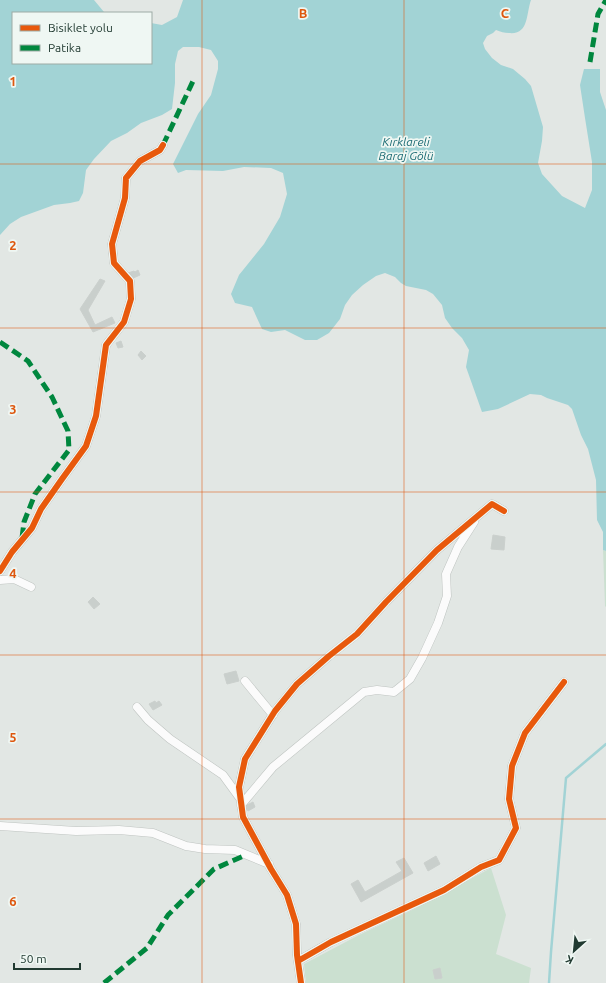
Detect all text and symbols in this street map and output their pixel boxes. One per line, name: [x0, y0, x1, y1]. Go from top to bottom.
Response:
text: B: [299, 6, 308, 20]
text: C: [501, 6, 510, 20]
legend: [12, 12, 152, 64]
text: Bisiklet yolu: [48, 21, 113, 34]
text: Patika: [48, 41, 81, 54]
text: 1: [9, 74, 17, 88]
water label: Kırklareli Baraj Gölü: [379, 135, 434, 162]
text: 2: [9, 238, 17, 252]
text: 3: [9, 402, 17, 416]
text: 4: [9, 566, 17, 580]
text: 5: [9, 730, 17, 744]
text: 6: [9, 894, 17, 908]
north arrow: [554, 931, 594, 971]
scale bar: [14, 945, 80, 971]
text: 50 m: [20, 952, 47, 965]
text: K: [563, 953, 575, 967]

